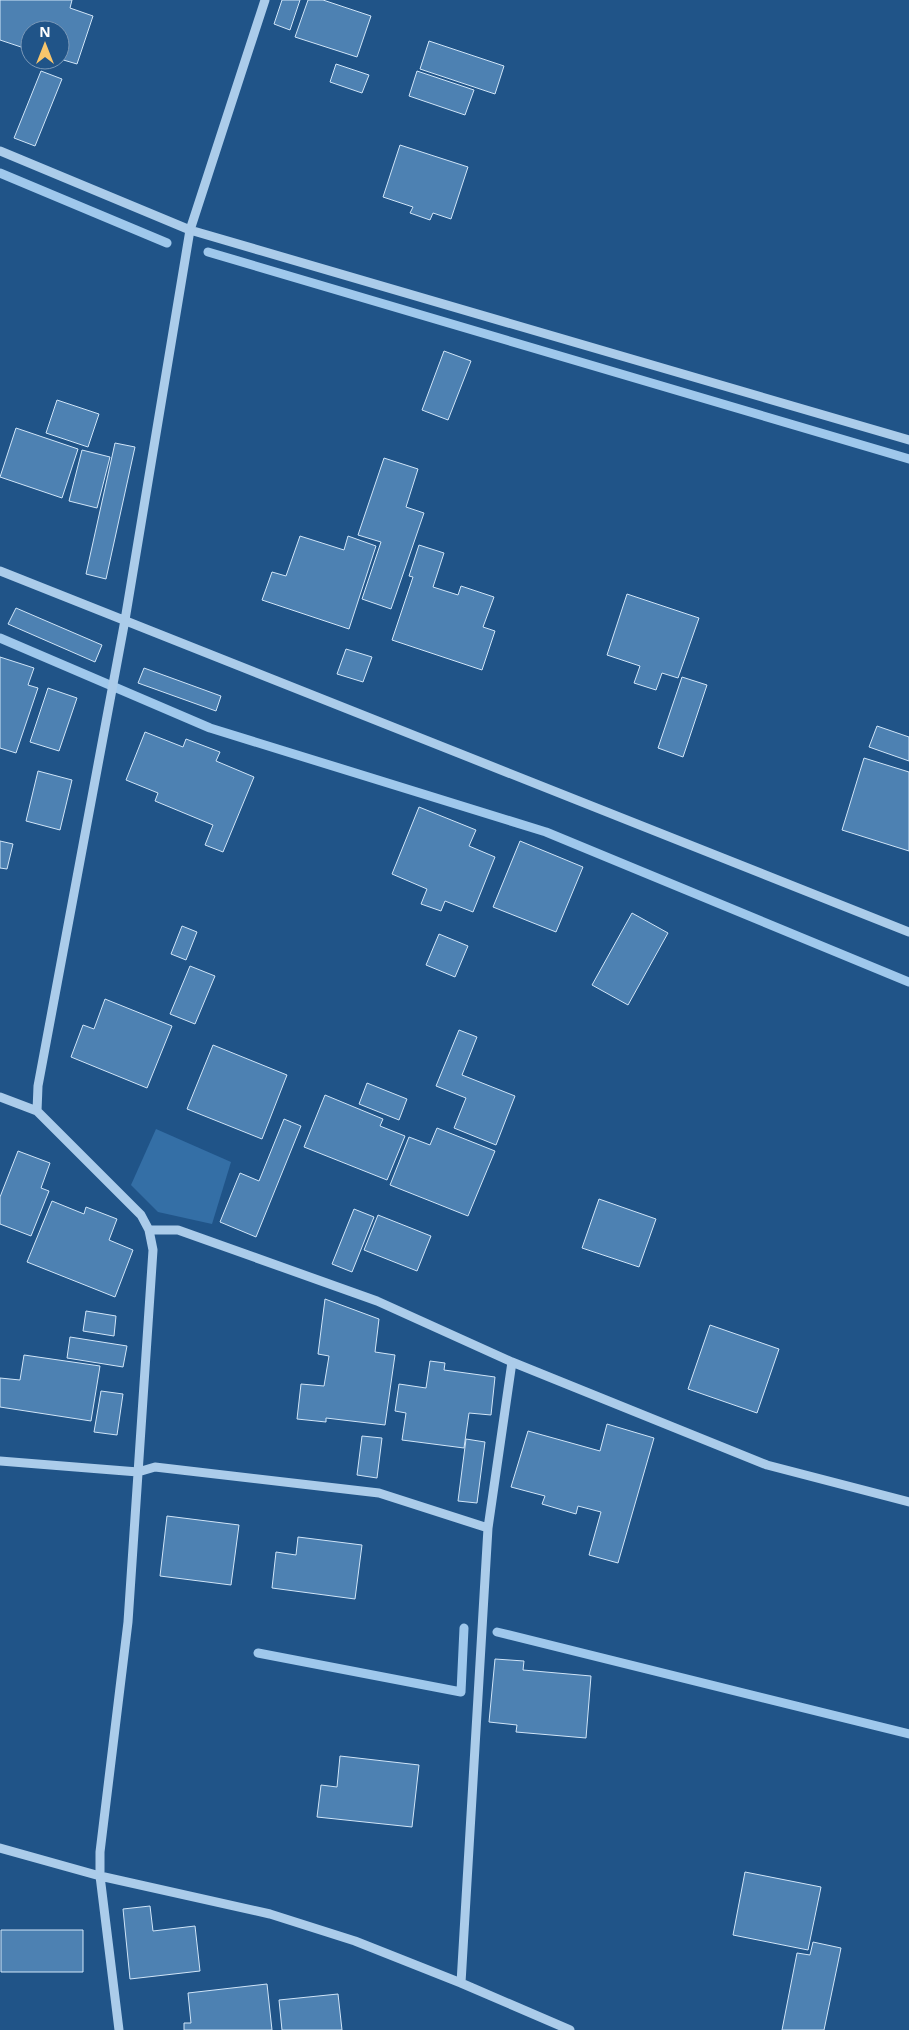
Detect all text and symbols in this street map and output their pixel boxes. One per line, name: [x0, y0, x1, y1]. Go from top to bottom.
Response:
north arrow: [20, 20, 70, 70]
text: N: [39, 22, 51, 41]

